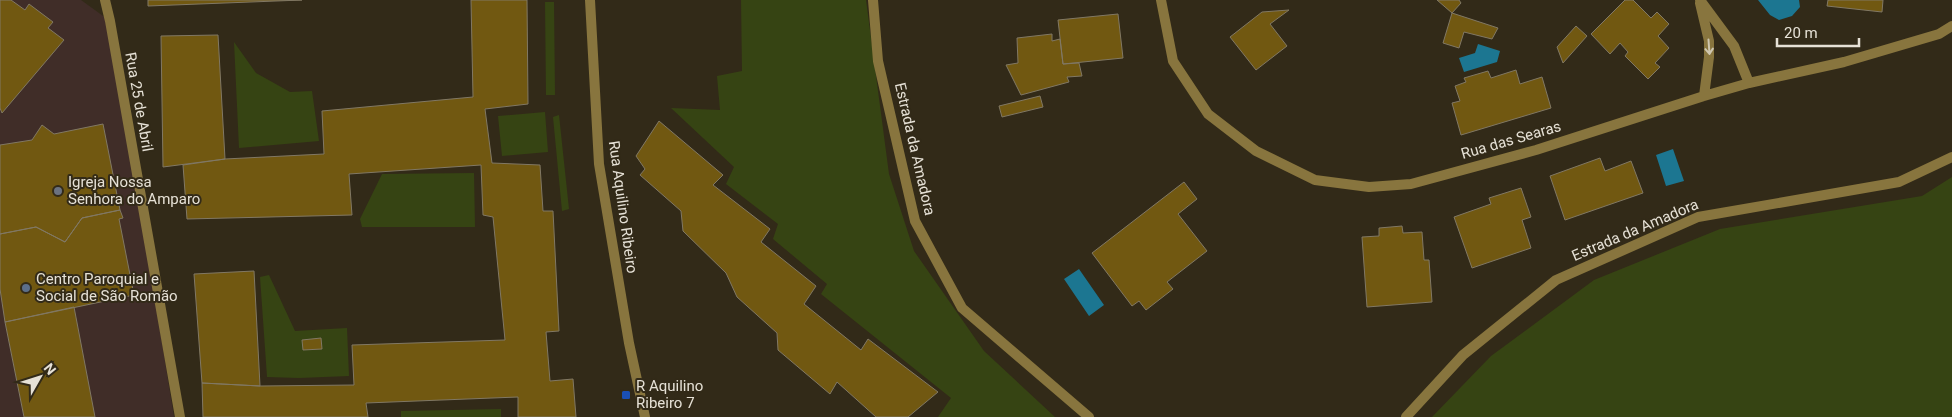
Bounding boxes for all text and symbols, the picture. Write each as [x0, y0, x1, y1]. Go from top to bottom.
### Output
scale bar [1777, 15, 1860, 47]
text: 20 m [1784, 24, 1818, 42]
one-way arrow [1704, 39, 1713, 55]
street label: Rua 25 de Abril [121, 51, 157, 153]
street label: Estrada da Amadora [891, 81, 939, 217]
street label: Rua das Searas [1459, 117, 1563, 163]
street label: Rua Aquilino Ribeiro [605, 139, 641, 275]
place label: Igreja Nossa Senhora do Amparo [68, 173, 200, 208]
marker: Igreja Nossa Senhora do Amparo [52, 185, 64, 197]
street label: Estrada da Amadora [1569, 195, 1701, 265]
place label: Centro Paroquial e Social de São Romão [36, 270, 178, 305]
marker: Centro Paroquial e Social de São Romão [20, 282, 32, 294]
north arrow [15, 352, 65, 402]
text: N [41, 360, 59, 378]
place label: R Aquilino Ribeiro 7 [636, 377, 703, 412]
marker: R Aquilino Ribeiro 7 [620, 389, 632, 401]

